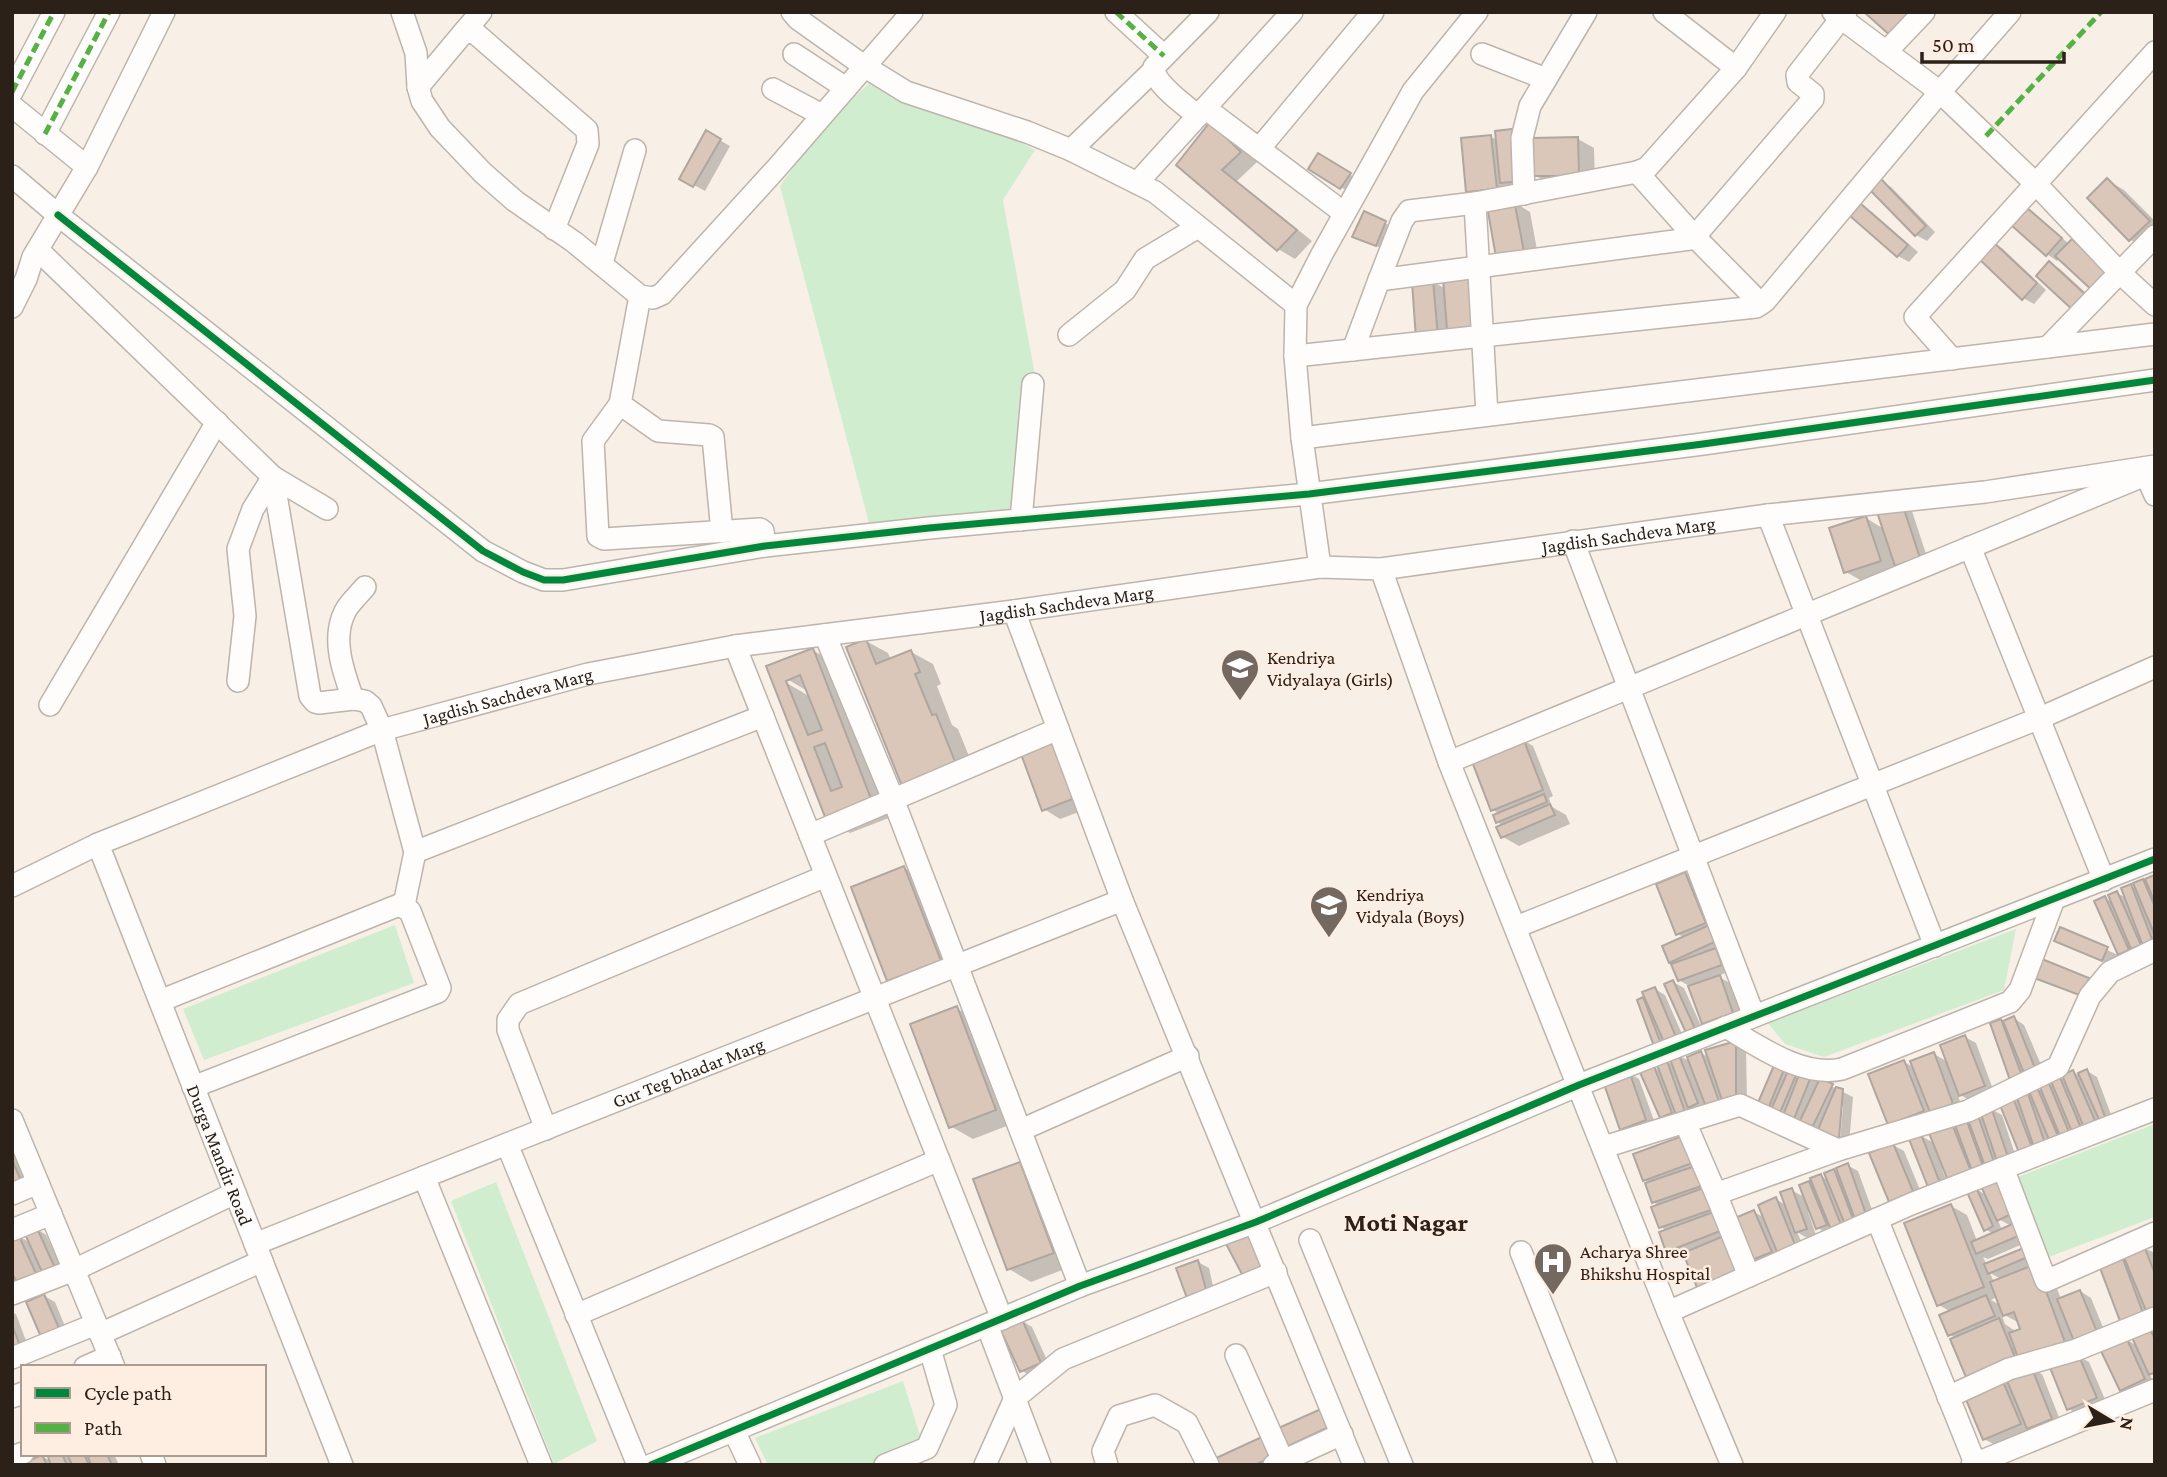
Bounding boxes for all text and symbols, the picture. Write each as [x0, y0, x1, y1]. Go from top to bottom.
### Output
scale bar [1922, 21, 2064, 65]
text: 50 m [1932, 33, 1975, 57]
street label: Jagdish Sachdeva Marg [1538, 512, 1716, 557]
street label: Jagdish Sachdeva Marg [976, 581, 1155, 626]
school or university icon: Kendriya Vidyalaya (Girls) [1219, 647, 1261, 702]
place label: Kendriya Vidyalaya (Girls) [1267, 647, 1394, 691]
street label: Jagdish Sachdeva Marg [419, 663, 595, 729]
school or university icon: Kendriya Vidyala (Boys) [1308, 884, 1350, 939]
place label: Kendriya Vidyala (Boys) [1356, 884, 1465, 928]
street label: Gur Teg bhadar Marg [609, 1033, 767, 1112]
street label: Durga Mandir Road [183, 1082, 257, 1228]
district label: Moti Nagar [1344, 1208, 1469, 1237]
hospital icon: Acharya Shree Bhikshu Hospital [1532, 1241, 1574, 1296]
place label: Acharya Shree Bhikshu Hospital [1580, 1241, 1710, 1284]
legend [21, 1365, 266, 1456]
text: Cycle path [84, 1381, 172, 1405]
north arrow [2076, 1386, 2146, 1456]
text: Path [84, 1416, 122, 1440]
text: N [2116, 1416, 2139, 1432]

